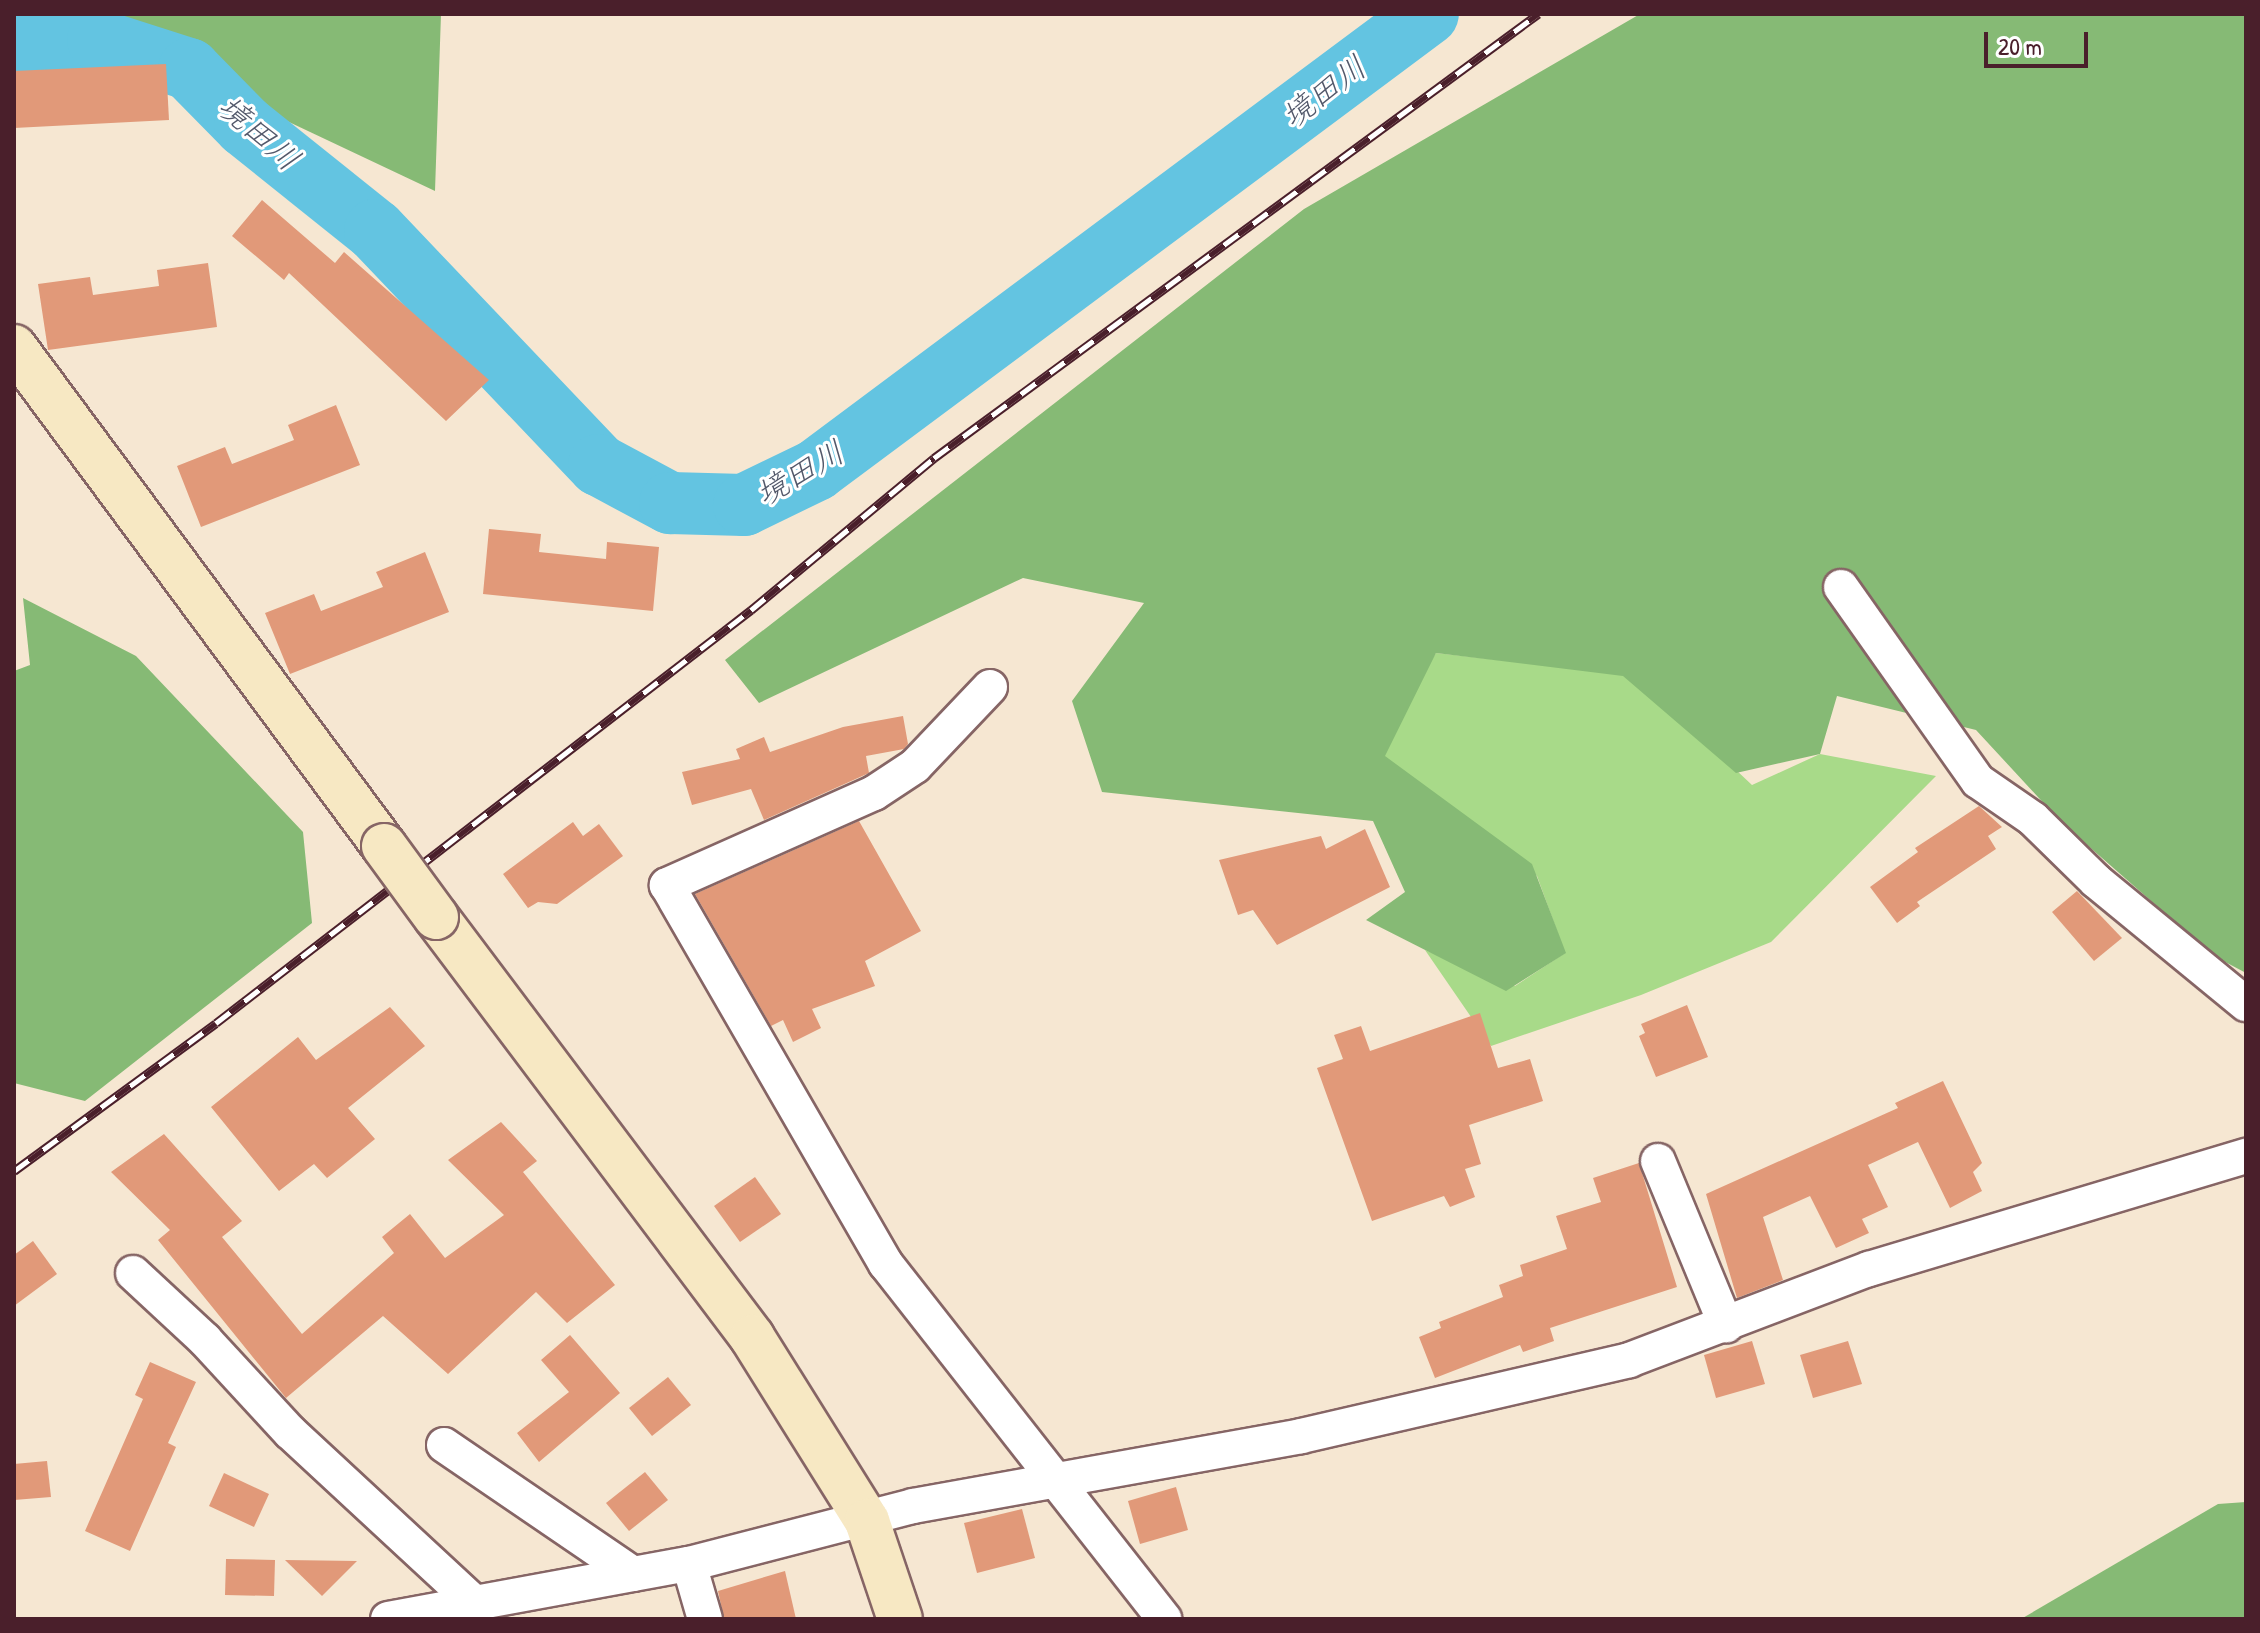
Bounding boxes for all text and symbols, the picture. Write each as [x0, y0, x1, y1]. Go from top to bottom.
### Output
scale bar [1988, 16, 2092, 66]
text: 20 m [1998, 30, 2042, 62]
water label: 境田川 [1274, 48, 1374, 136]
water label: 境田川 [210, 87, 308, 179]
water label: 境田川 [749, 432, 851, 514]

